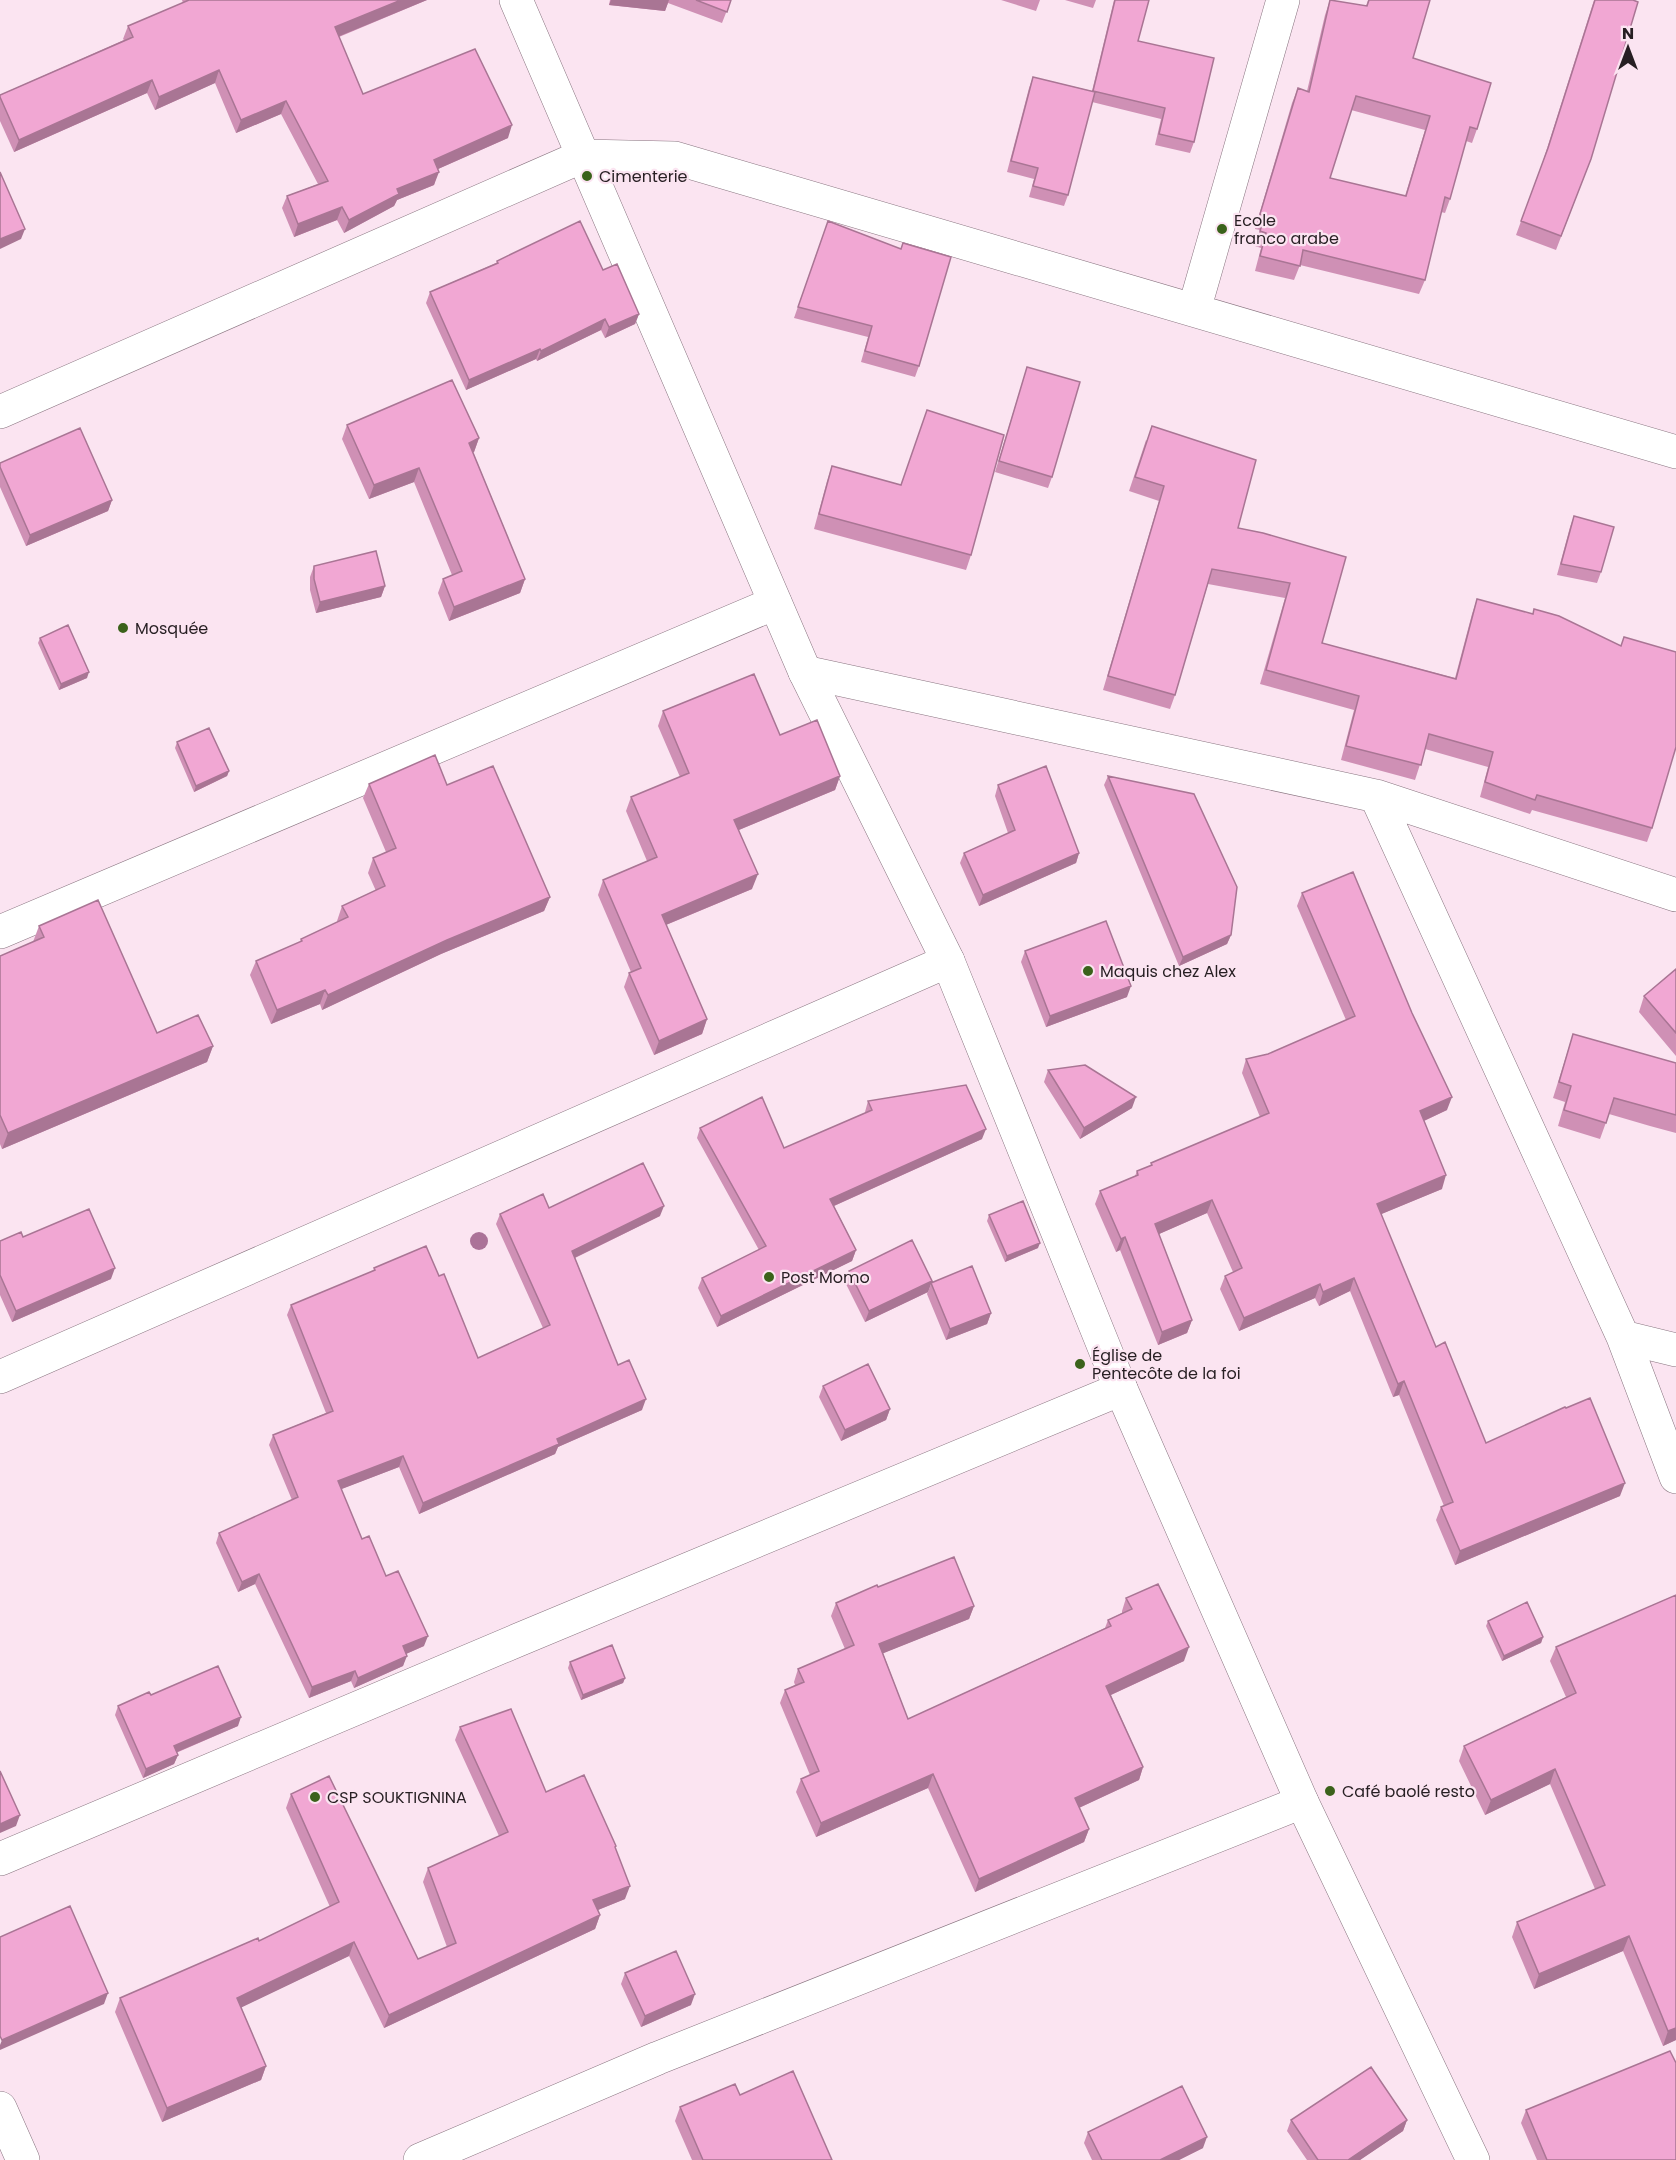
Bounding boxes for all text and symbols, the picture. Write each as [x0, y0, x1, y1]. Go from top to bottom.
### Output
north arrow [1598, 18, 1658, 78]
text: N [1622, 22, 1634, 45]
place label: Cimenterie [599, 165, 688, 188]
marker: Cimenterie [580, 169, 594, 183]
place label: Ecole franco arabe [1234, 209, 1339, 250]
marker: Ecole franco arabe [1215, 222, 1229, 236]
place label: Mosquée [135, 617, 208, 640]
marker: Mosquée [116, 621, 130, 635]
place label: Maquis chez Alex [1100, 960, 1236, 983]
marker: Maquis chez Alex [1081, 964, 1095, 978]
place label: Post Momo [781, 1266, 870, 1289]
marker: Post Momo [762, 1270, 776, 1284]
place label: Église de Pentecôte de la foi [1092, 1344, 1241, 1385]
marker: Église de Pentecôte de la foi [1073, 1357, 1087, 1371]
place label: Café baolé resto [1342, 1780, 1475, 1803]
marker: Café baolé resto [1323, 1784, 1337, 1798]
place label: CSP SOUKTIGNINA [327, 1786, 467, 1809]
marker: CSP SOUKTIGNINA [308, 1790, 322, 1804]

